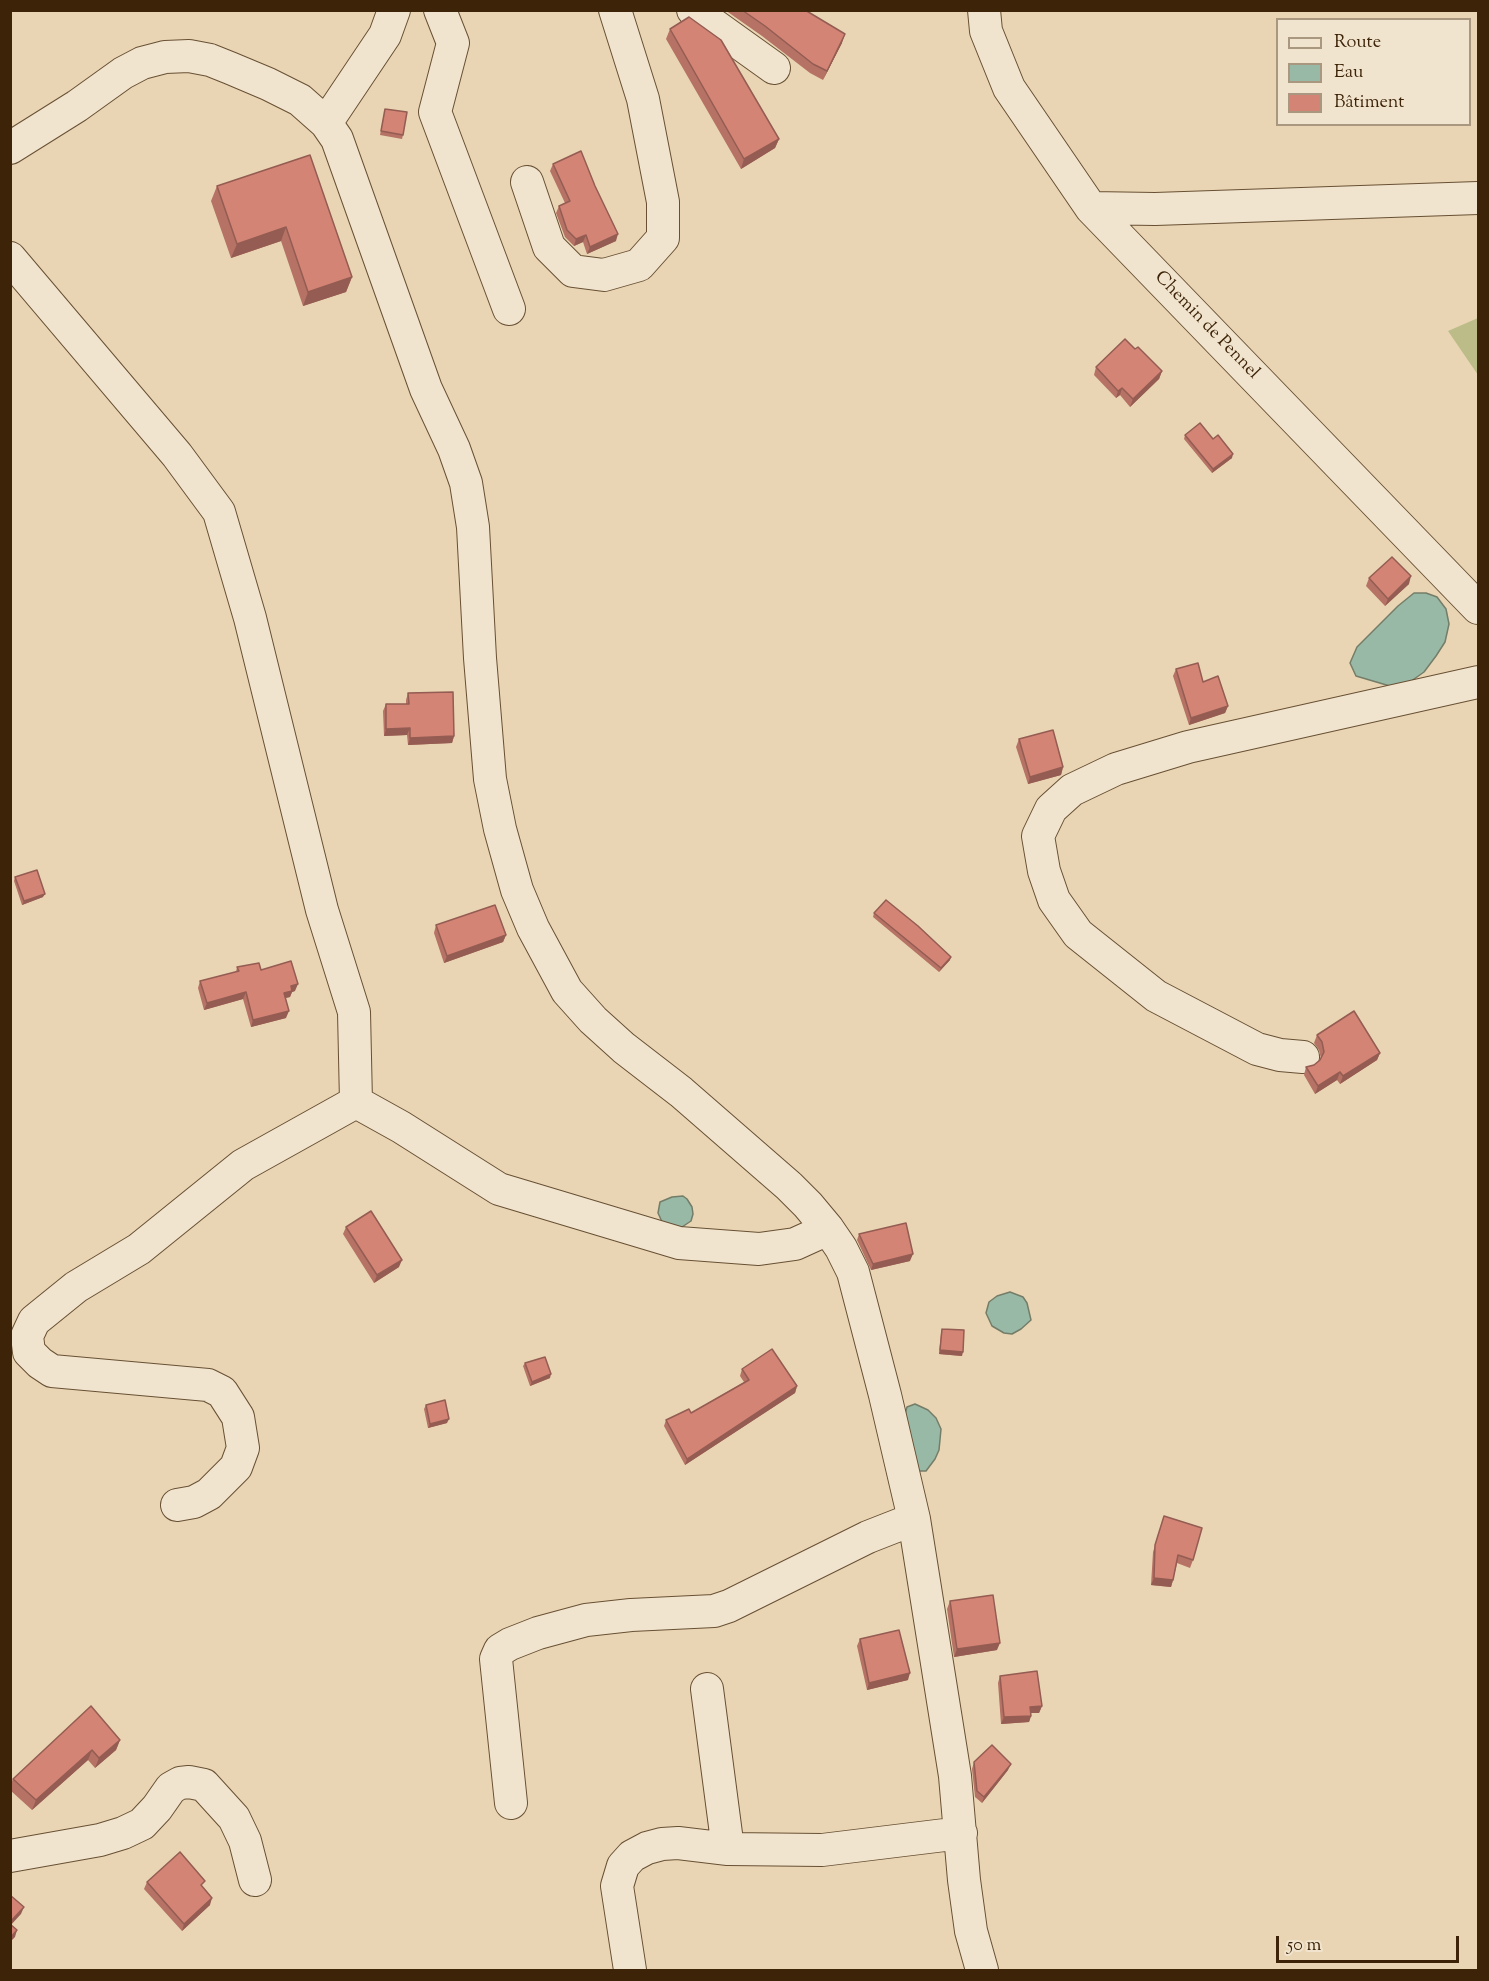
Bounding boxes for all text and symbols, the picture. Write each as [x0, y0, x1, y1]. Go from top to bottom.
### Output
legend [1276, 18, 1471, 126]
text: Route [1334, 30, 1381, 56]
text: Eau [1334, 60, 1363, 86]
text: Bâtiment [1334, 90, 1404, 116]
street label: Chemin de Pennel [1149, 267, 1263, 385]
scale bar [1279, 1924, 1462, 1962]
text: 50 m [1287, 1933, 1321, 1959]

